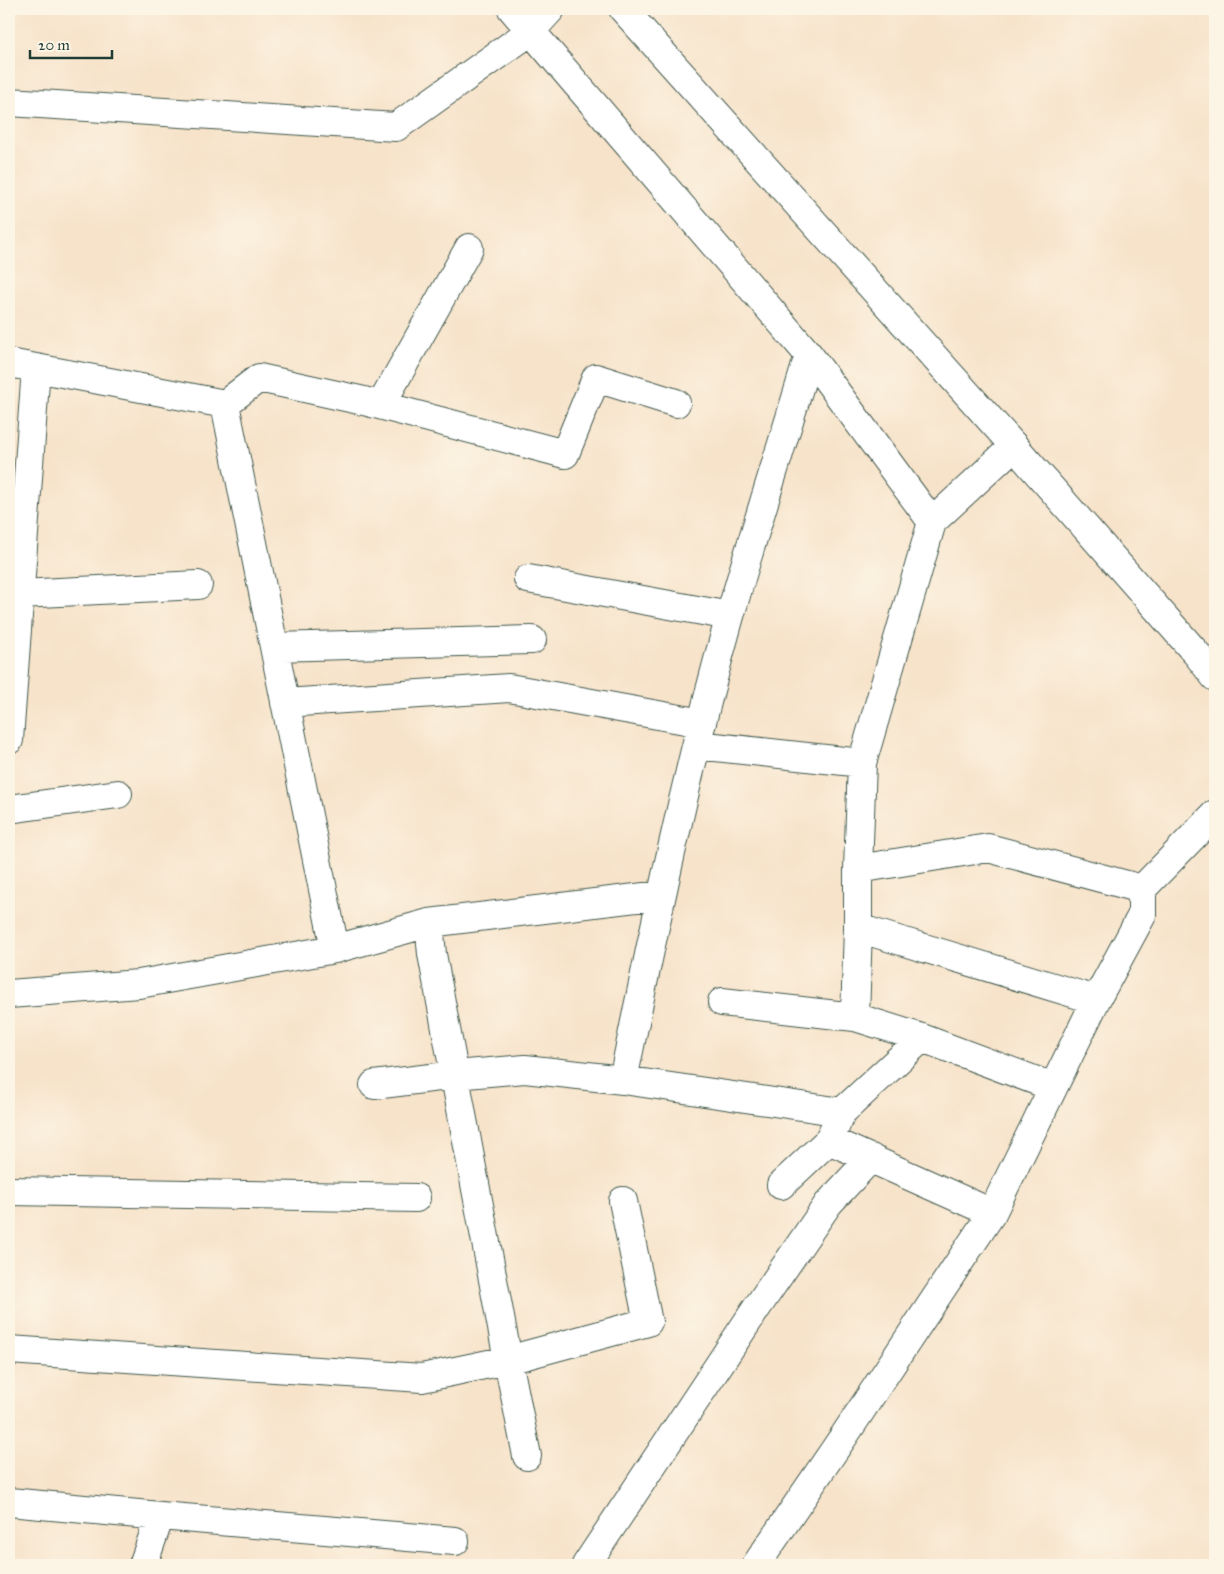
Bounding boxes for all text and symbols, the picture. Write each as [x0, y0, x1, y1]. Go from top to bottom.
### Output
scale bar [30, 28, 112, 60]
text: 20 m [38, 36, 70, 54]

